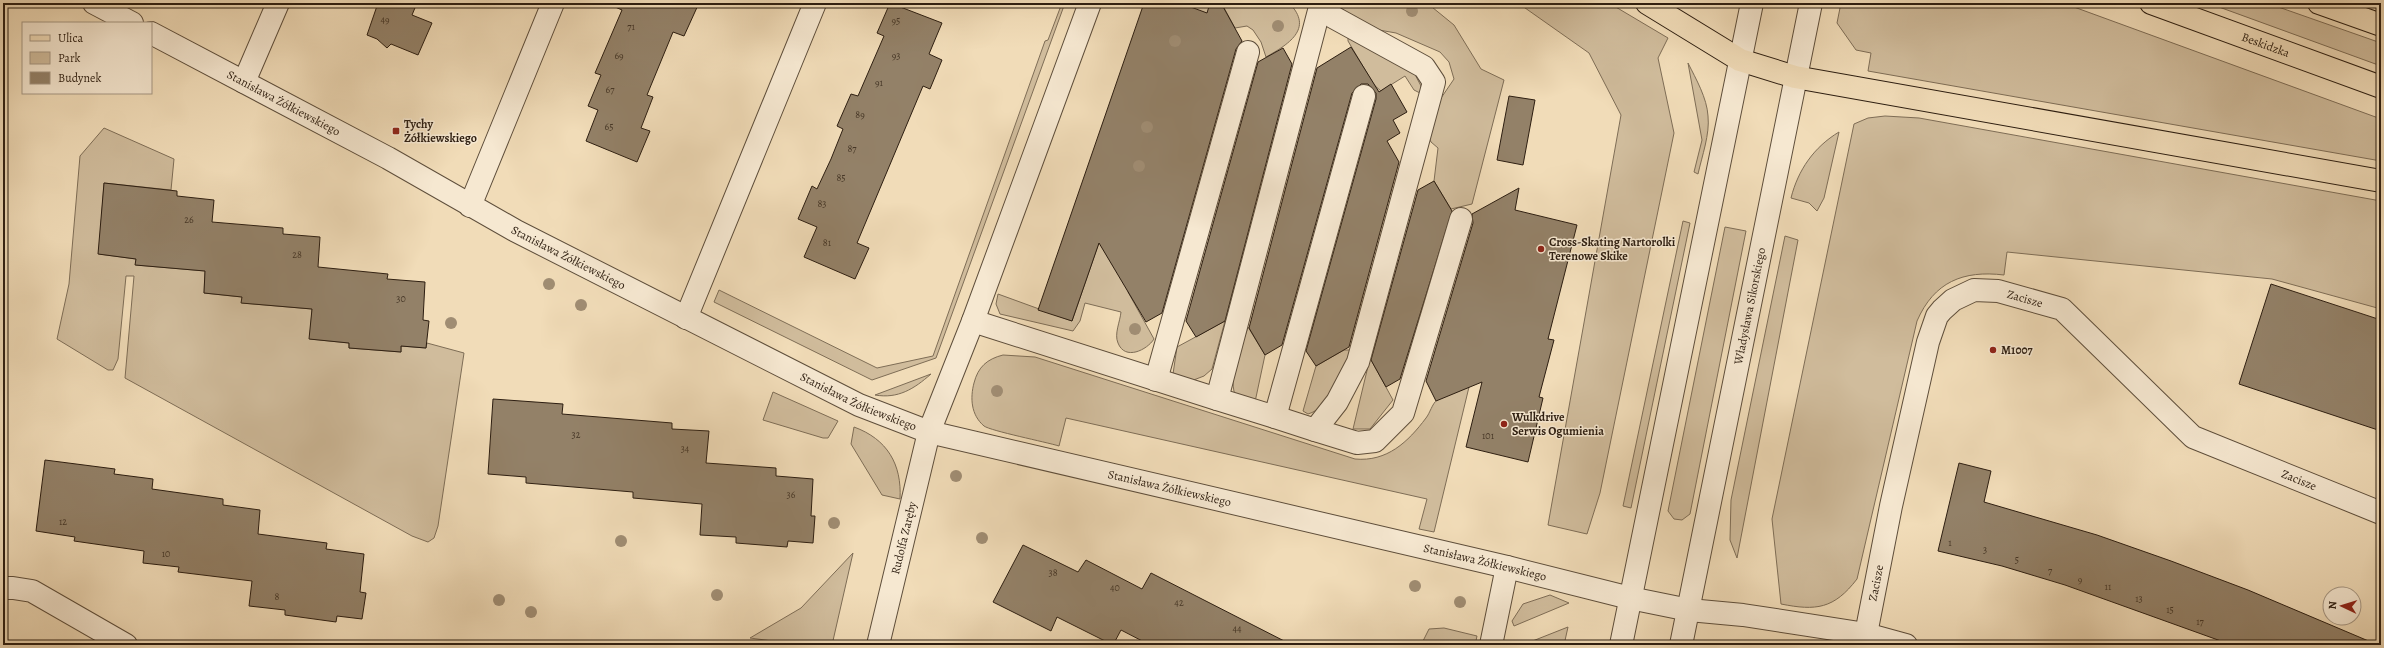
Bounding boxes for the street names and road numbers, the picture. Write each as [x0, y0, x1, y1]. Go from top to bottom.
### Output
street label: Beskidzka [2239, 29, 2292, 61]
street label: Stanisława Żółkiewskiego [224, 66, 343, 139]
street label: Stanisława Żółkiewskiego [508, 222, 628, 293]
street label: Władysława Sikorskiego [1730, 246, 1769, 367]
street label: Zacisze [2005, 286, 2045, 311]
street label: Stanisława Żółkiewskiego [797, 368, 919, 434]
street label: Stanisława Żółkiewskiego [1106, 466, 1233, 510]
street label: Zacisze [2279, 466, 2319, 494]
street label: Rudolfa Zaręby [887, 499, 920, 576]
street label: Stanisława Żółkiewskiego [1422, 540, 1548, 585]
street label: Zacisze [1865, 563, 1887, 602]

